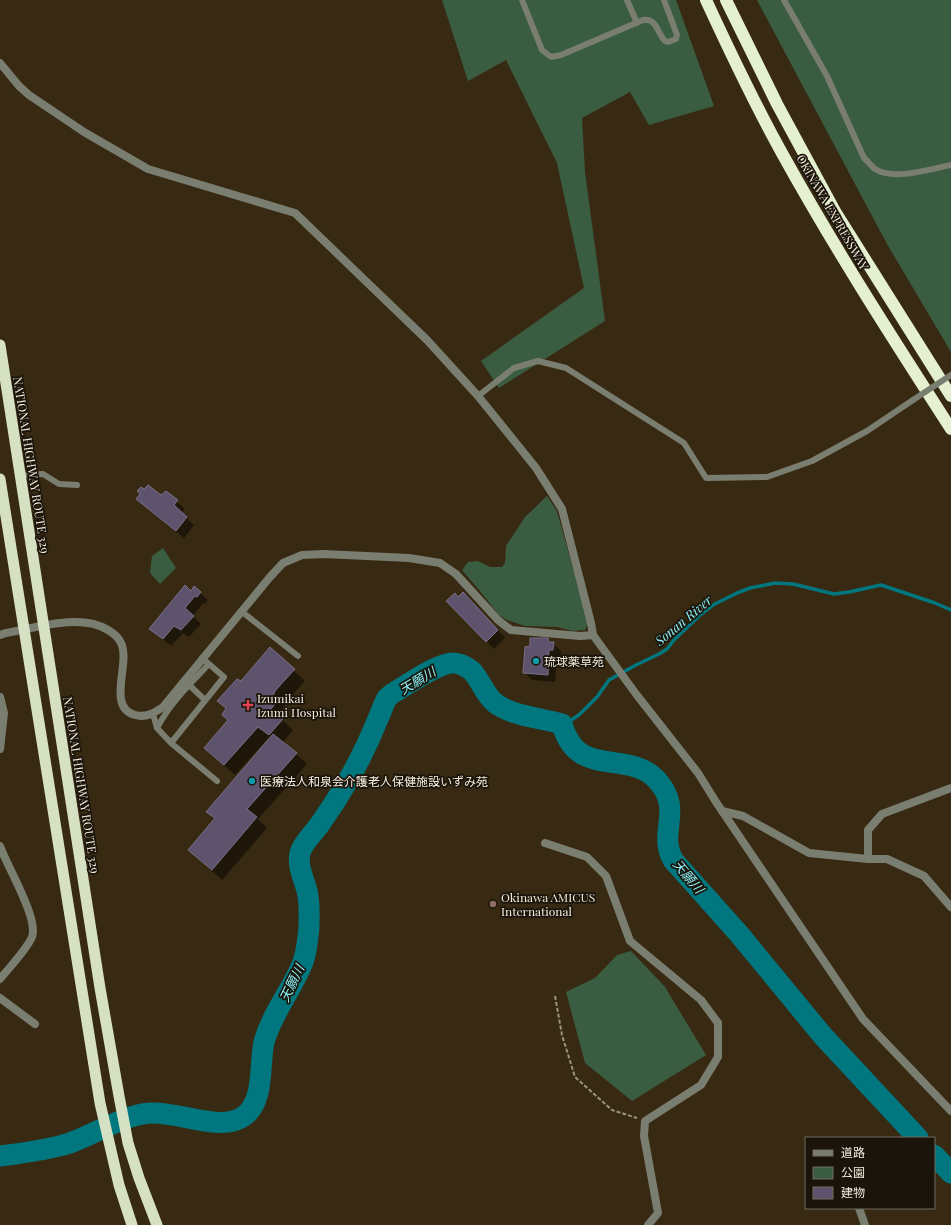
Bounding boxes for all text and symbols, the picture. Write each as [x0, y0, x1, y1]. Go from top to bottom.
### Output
street label: OKINAWA EXPRESSWAY [793, 151, 873, 274]
street label: NATIONAL HIGHWAY ROUTE 329 [10, 376, 54, 554]
water label: Sonan River [650, 591, 715, 649]
place label: 琉球薬草苑 [544, 653, 604, 669]
marker: 琉球薬草苑 [531, 656, 541, 666]
water label: 天願川 [396, 662, 440, 697]
place label: Izumikai Izumi Hospital [257, 690, 336, 720]
street label: NATIONAL HIGHWAY ROUTE 329 [60, 696, 104, 874]
marker: Izumikai Izumi Hospital [242, 699, 254, 711]
place label: 医療法人和泉会介護老人保健施設いずみ苑 [260, 773, 488, 789]
marker: 医療法人和泉会介護老人保健施設いずみ苑 [247, 776, 257, 786]
water label: 天願川 [670, 856, 709, 898]
place label: Okinawa AMICUS International [501, 889, 595, 919]
marker: Okinawa AMICUS International [488, 899, 498, 909]
water label: 天願川 [275, 960, 308, 1004]
legend [805, 1137, 935, 1209]
text: 道路 [841, 1144, 865, 1160]
text: 公園 [841, 1164, 865, 1180]
text: 建物 [841, 1184, 865, 1200]

